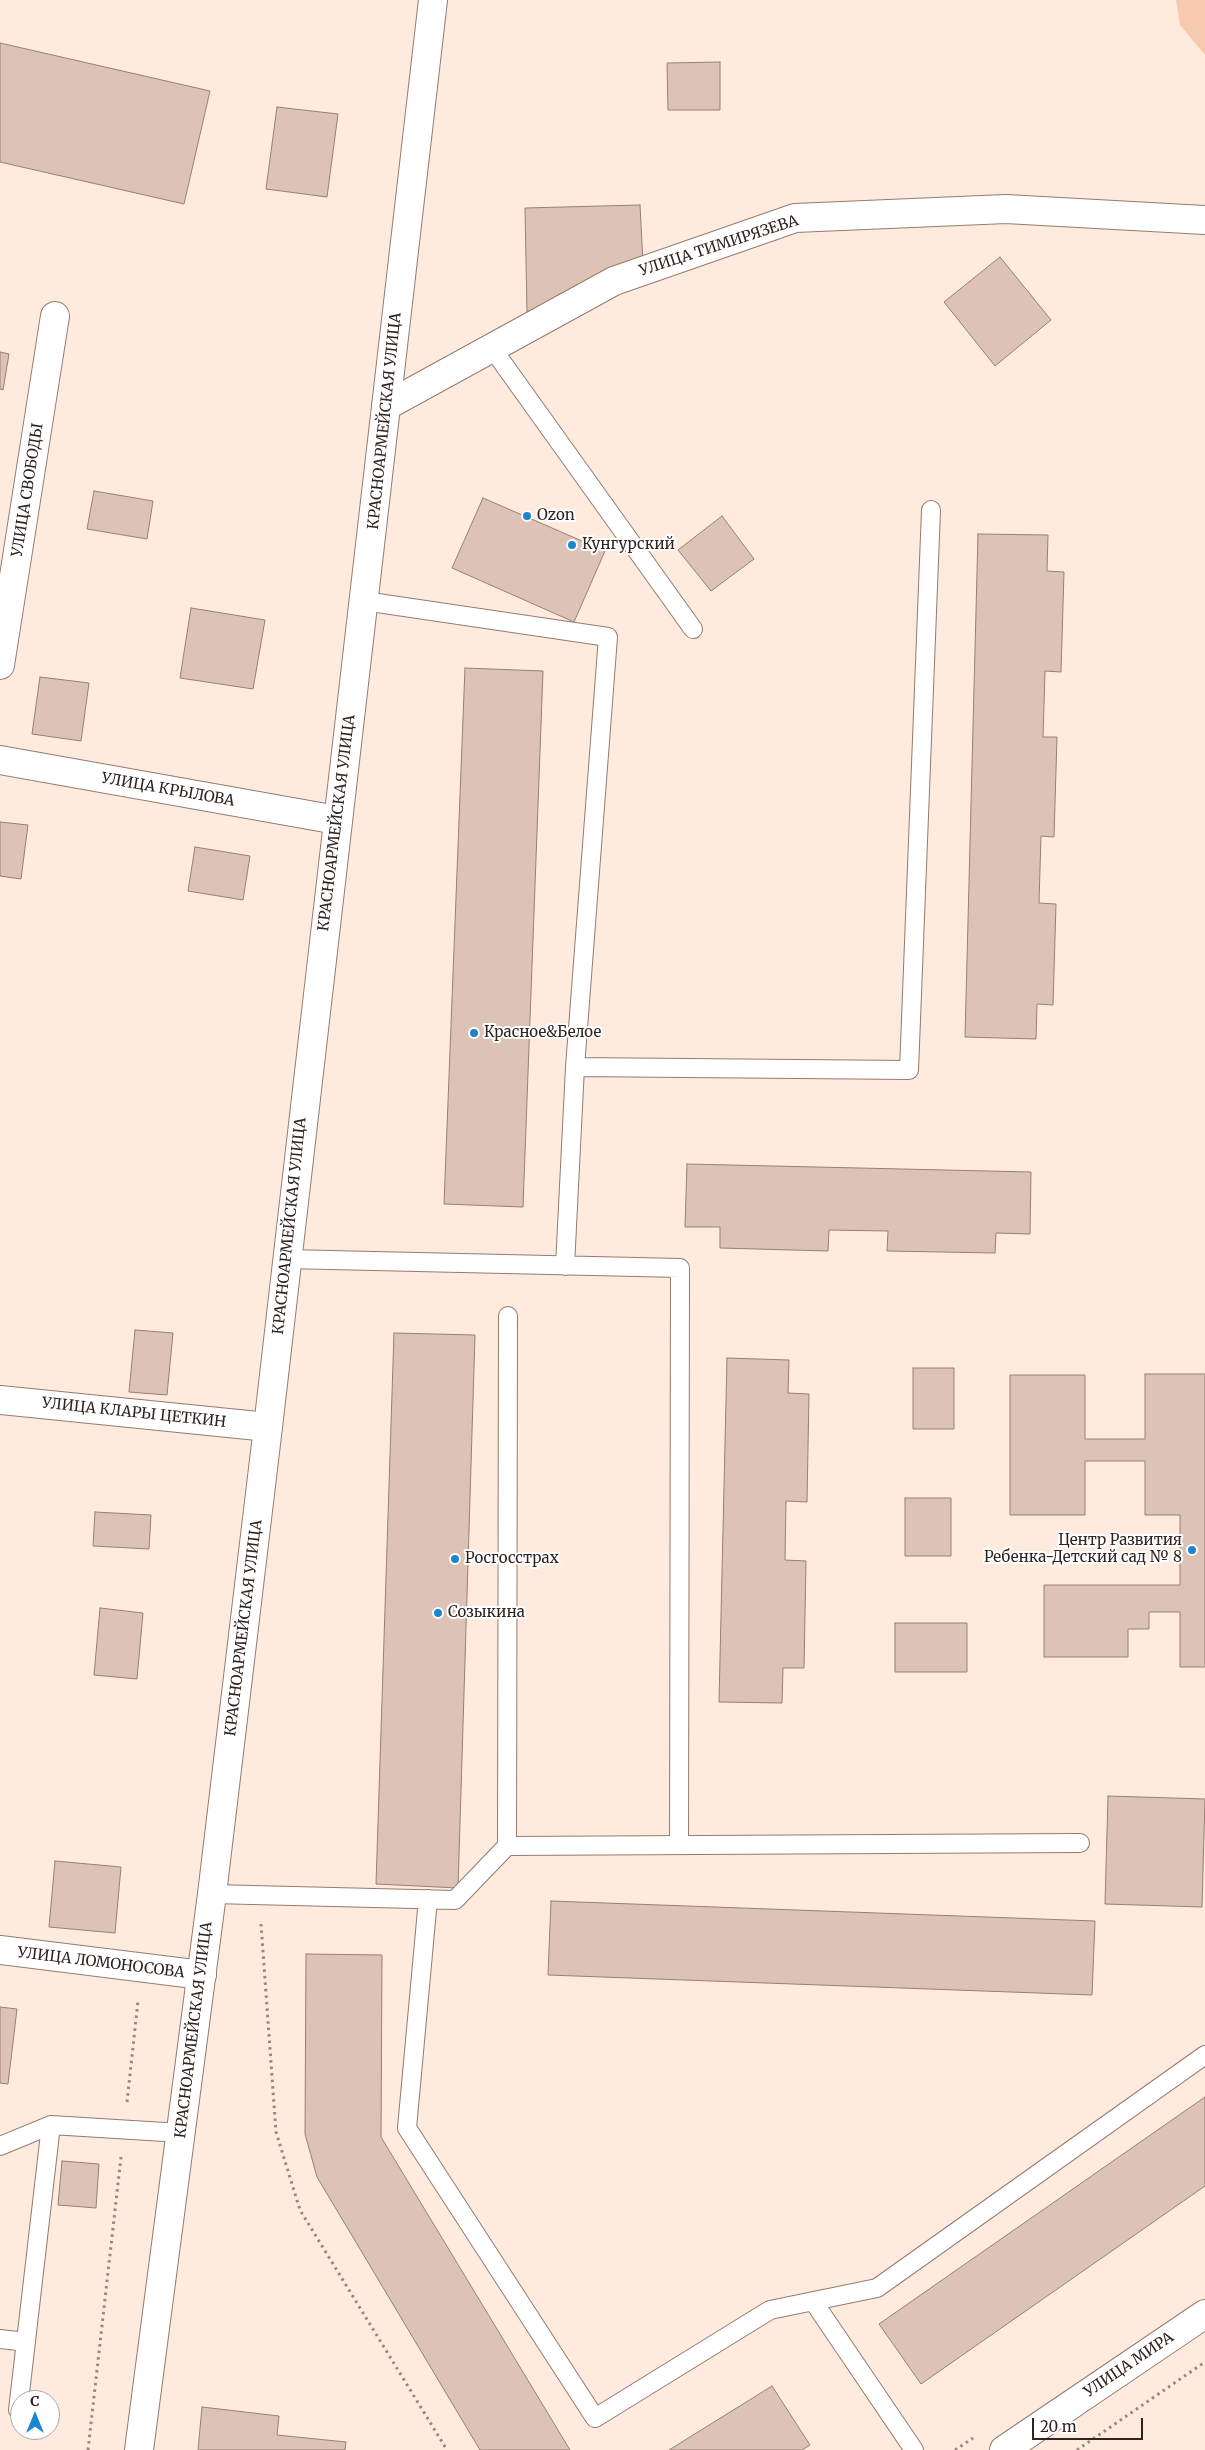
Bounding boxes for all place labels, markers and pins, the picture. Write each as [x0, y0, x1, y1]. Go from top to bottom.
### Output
place label: Ozon [537, 507, 575, 525]
marker: Ozon [521, 510, 533, 522]
place label: Кунгурский [582, 536, 675, 554]
marker: Кунгурский [566, 539, 578, 551]
place label: Красное&Белое [484, 1024, 601, 1042]
marker: Красное&Белое [468, 1027, 480, 1039]
place label: Центр Развития Ребенка-Детский сад № 8 [984, 1532, 1182, 1567]
marker: Центр Развития Ребенка-Детский сад № 8 [1186, 1544, 1198, 1556]
place label: Росгосстрах [465, 1550, 559, 1568]
marker: Росгосстрах [449, 1553, 461, 1565]
place label: Созыкина [448, 1604, 525, 1622]
marker: Созыкина [432, 1607, 444, 1619]

